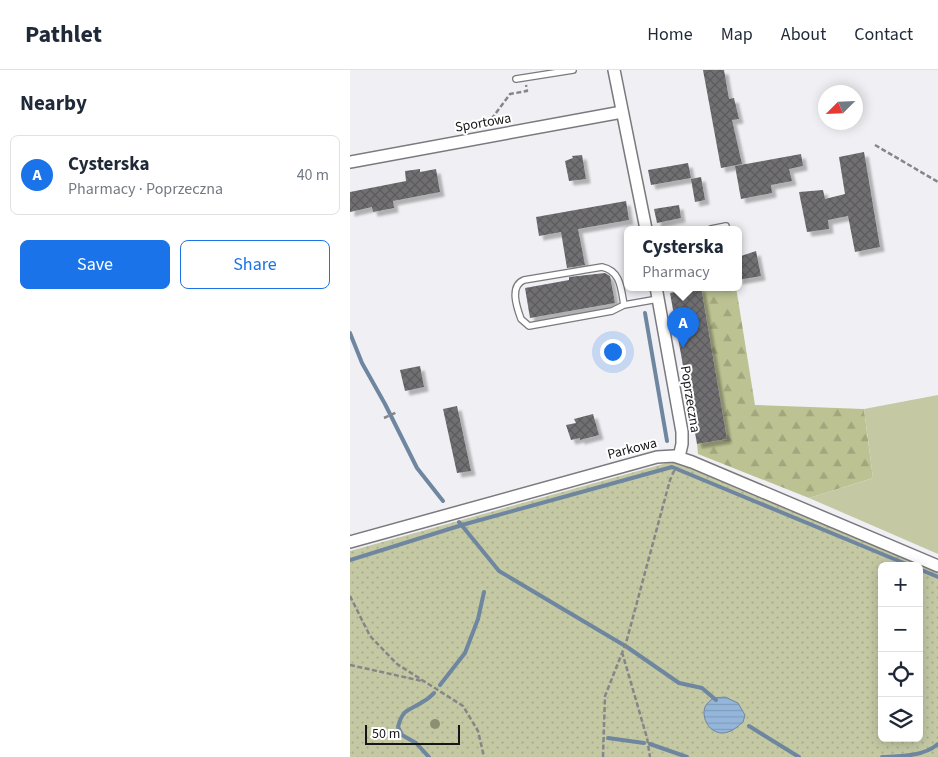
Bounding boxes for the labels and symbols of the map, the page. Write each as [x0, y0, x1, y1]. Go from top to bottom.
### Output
north arrow [818, 85, 863, 130]
street label: Sportowa [453, 108, 513, 138]
pin: A [667, 307, 699, 348]
your location [600, 339, 626, 365]
street label: Poprzeczna [675, 364, 705, 434]
street label: Parkowa [605, 433, 659, 465]
scale bar [365, 722, 460, 745]

